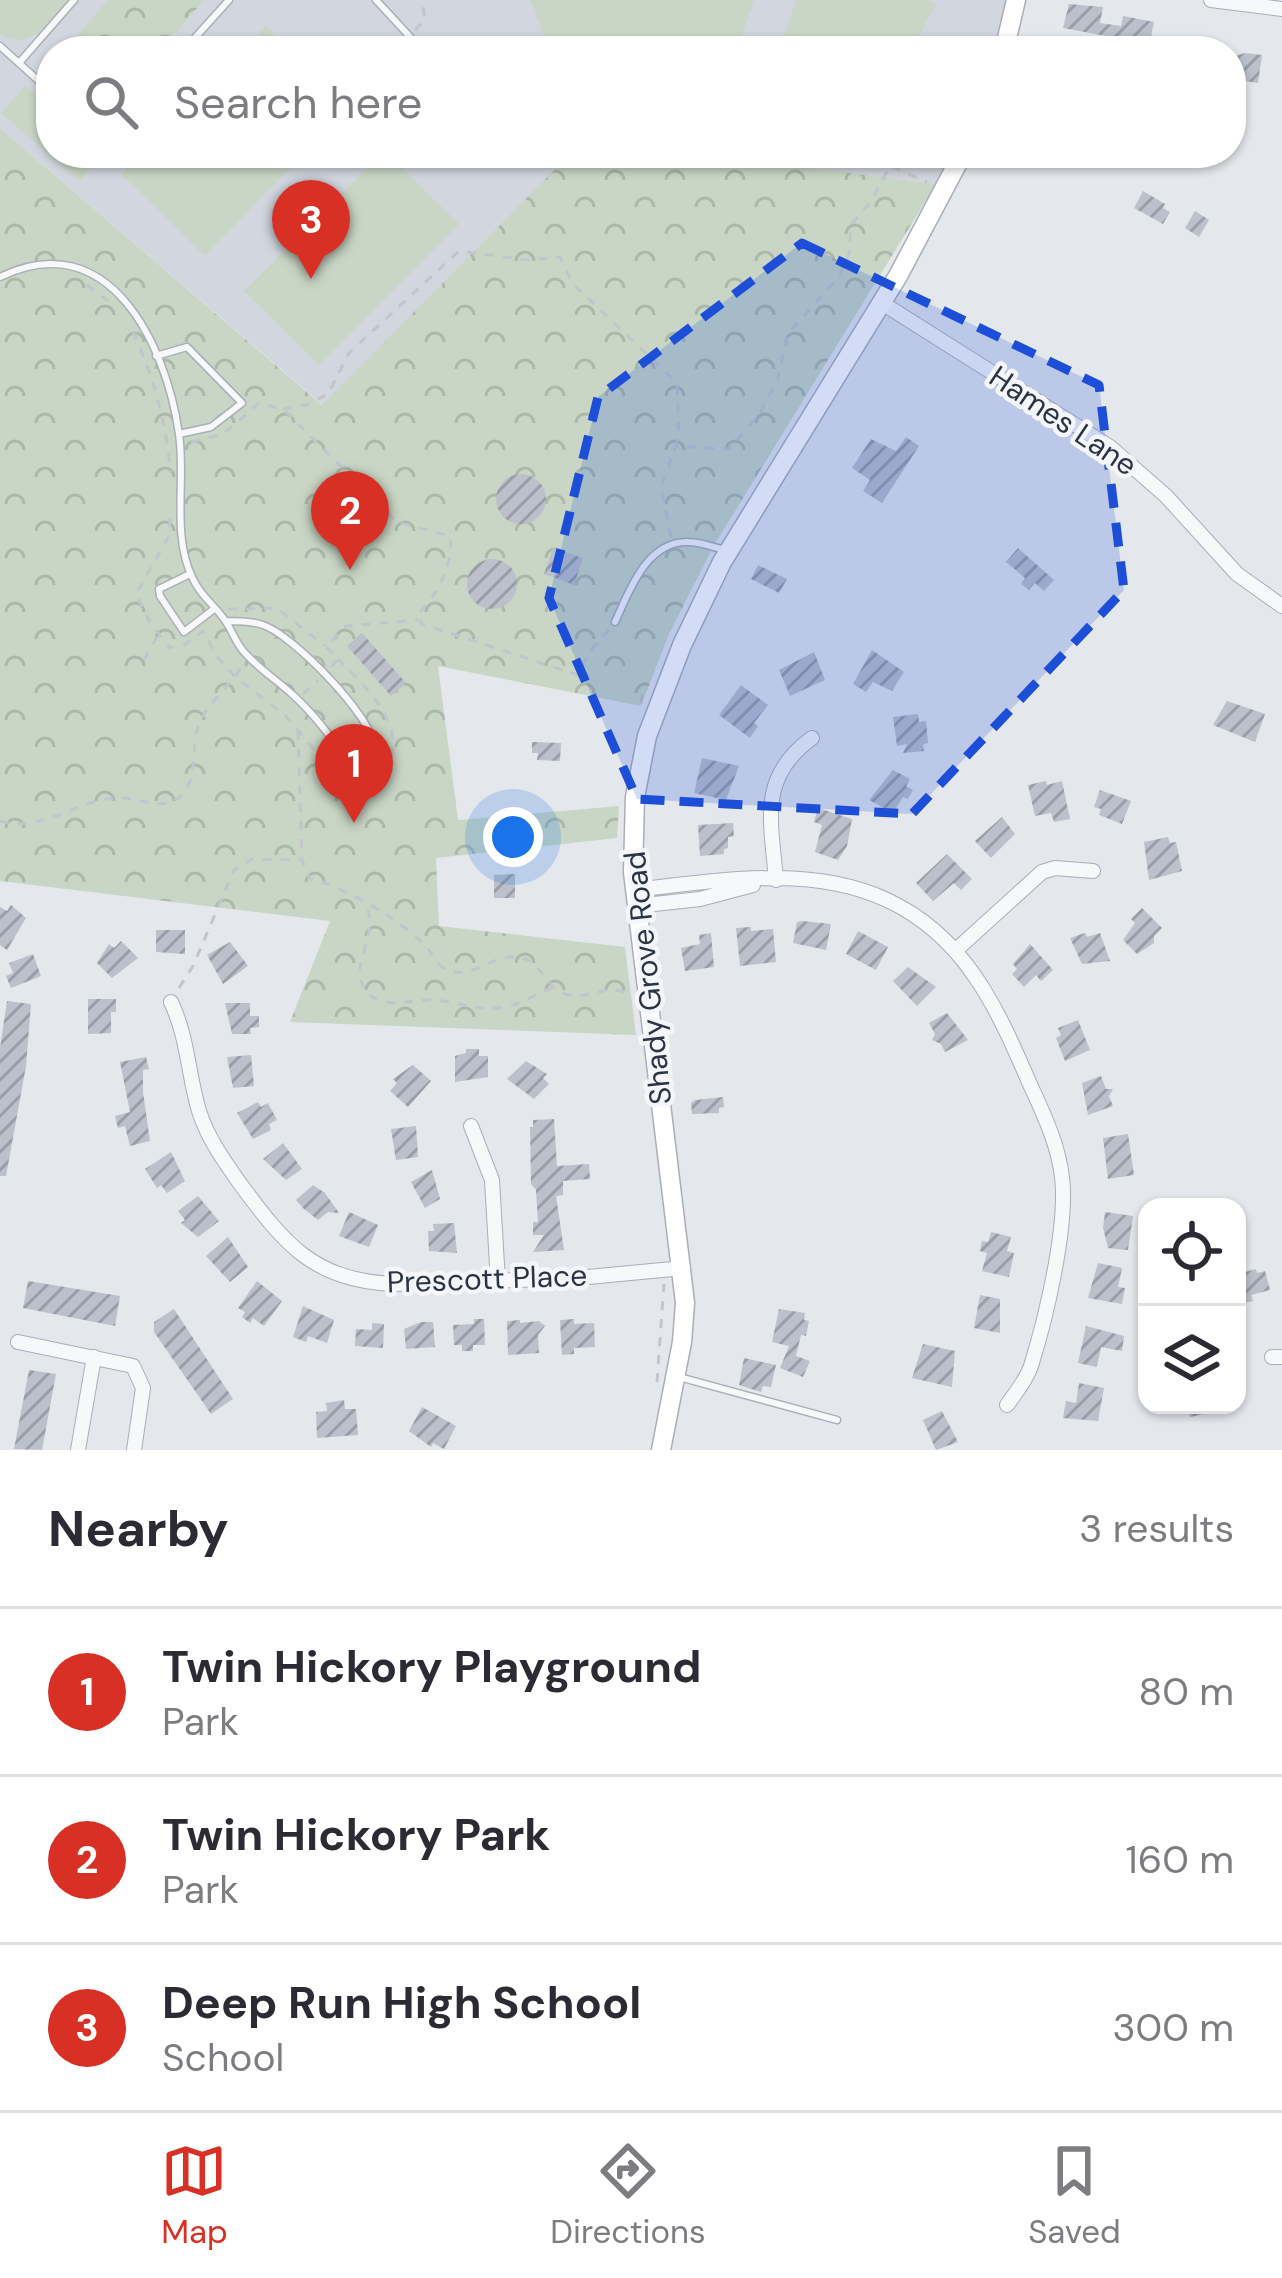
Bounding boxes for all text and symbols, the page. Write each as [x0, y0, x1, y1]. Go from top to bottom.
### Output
search box [36, 36, 1246, 168]
icon: search [78, 69, 144, 135]
text: Search here [174, 73, 422, 132]
pin: 3 [272, 180, 350, 279]
street label: Hames Lane [982, 357, 1145, 484]
pin: 2 [311, 471, 389, 570]
pin: 1 [315, 724, 393, 823]
your location [483, 807, 543, 867]
street label: Shady Grove Road [615, 849, 680, 1107]
map controls [1138, 1198, 1246, 1414]
button: locate [1138, 1198, 1246, 1306]
street label: Prescott Place [386, 1256, 588, 1301]
button: layers [1138, 1306, 1246, 1414]
text: Nearby [48, 1495, 229, 1562]
text: 3 results [1079, 1503, 1234, 1554]
text: Twin Hickory Playground [162, 1637, 701, 1696]
text: 1 [80, 1666, 94, 1717]
text: 80 m [1138, 1666, 1234, 1717]
text: Park [162, 1696, 239, 1747]
text: Twin Hickory Park [162, 1805, 550, 1864]
text: 2 [76, 1834, 98, 1885]
text: 160 m [1126, 1834, 1234, 1885]
text: Park [162, 1864, 239, 1915]
text: Deep Run High School [162, 1973, 641, 2032]
text: 3 [75, 2002, 99, 2053]
text: 300 m [1112, 2002, 1234, 2053]
text: School [162, 2032, 284, 2083]
tab: Map [161, 2138, 228, 2253]
tab: Directions [550, 2138, 706, 2253]
tab: Saved [1028, 2138, 1121, 2253]

